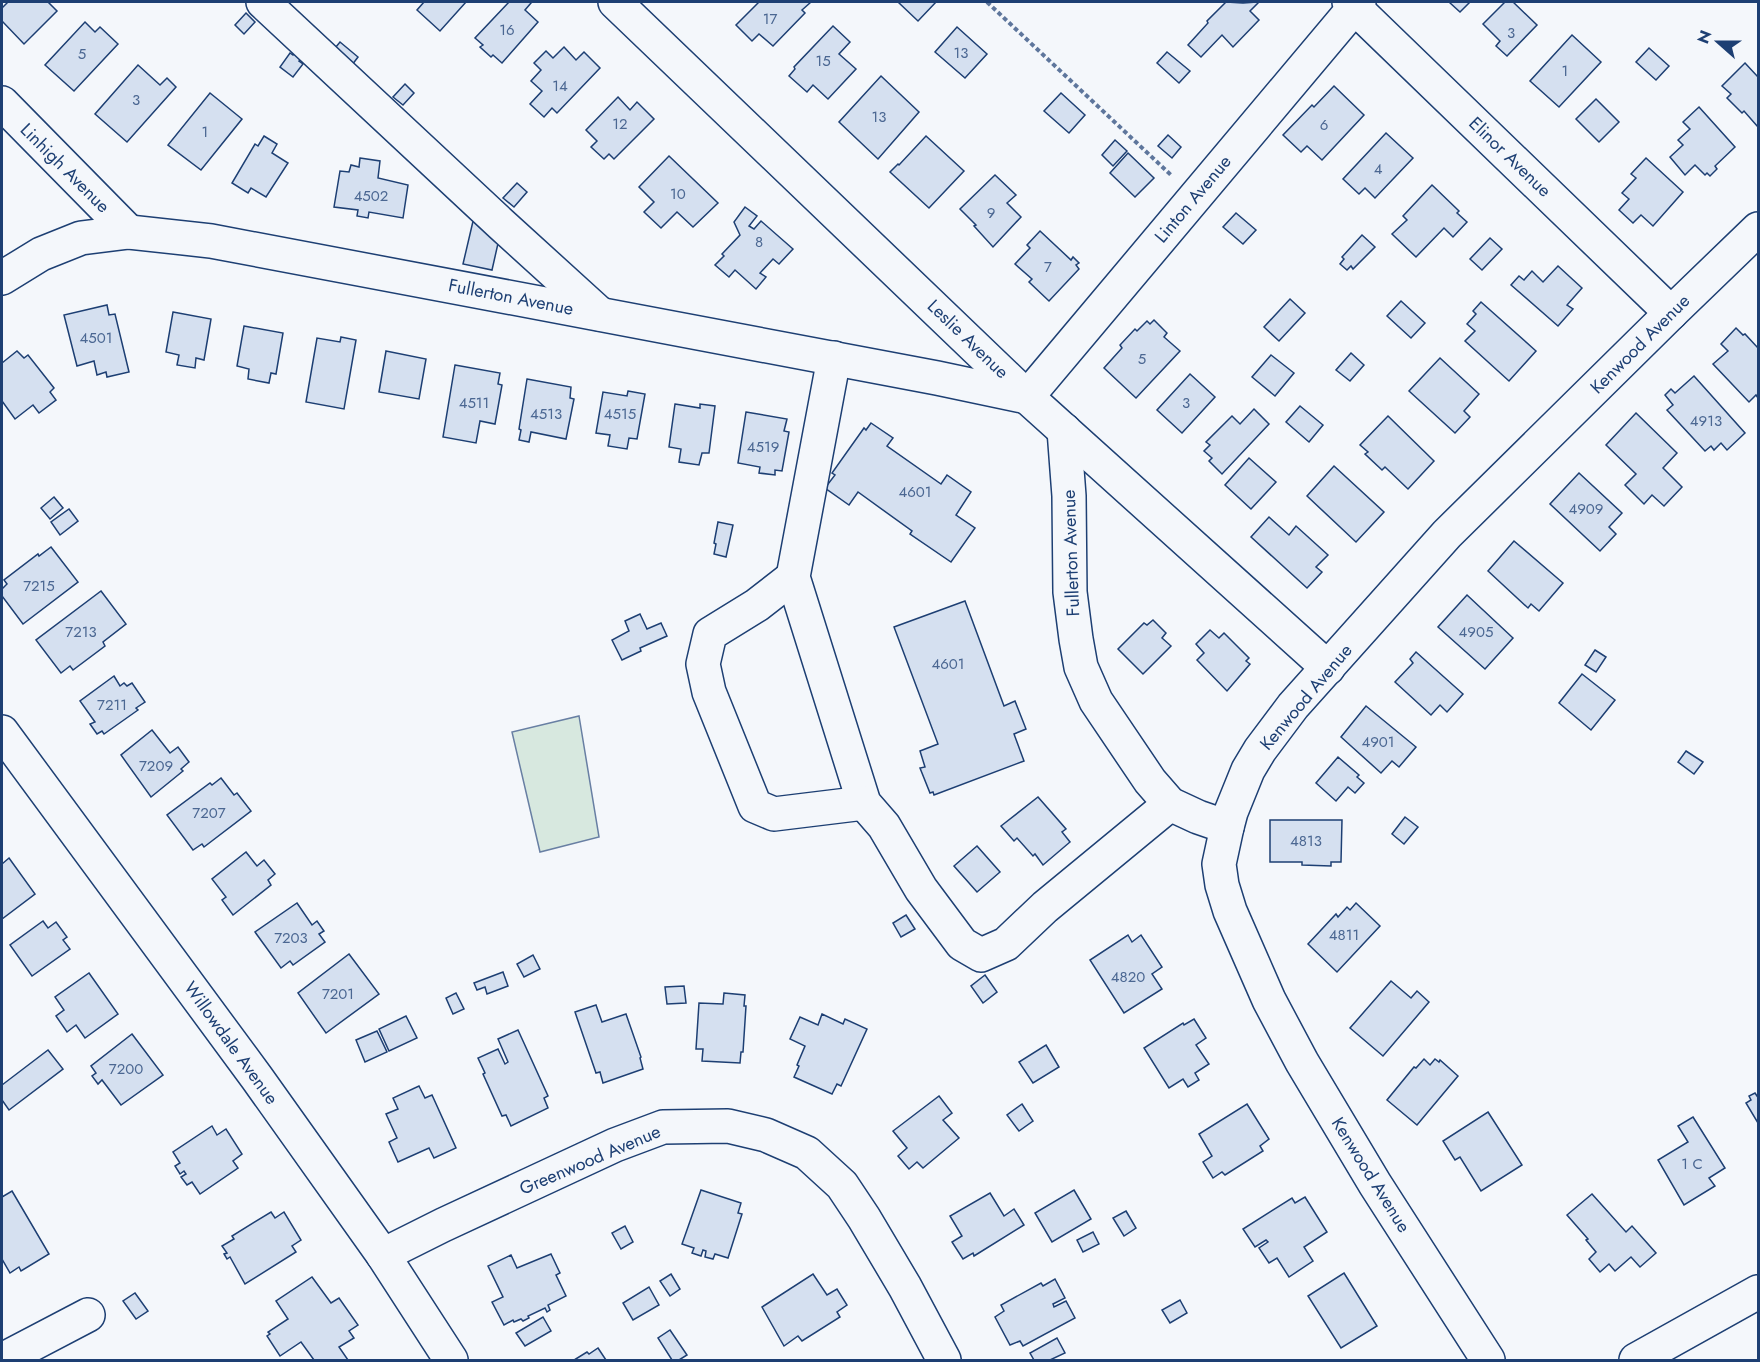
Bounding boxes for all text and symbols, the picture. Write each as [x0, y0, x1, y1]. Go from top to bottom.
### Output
house number: 17 [763, 8, 777, 30]
north arrow [1688, 12, 1748, 72]
house number: 16 [499, 19, 515, 41]
house number: 3 [1507, 22, 1515, 44]
text: N [1691, 27, 1717, 47]
house number: 13 [954, 42, 968, 64]
house number: 5 [78, 43, 86, 65]
house number: 15 [815, 50, 831, 72]
house number: 1 [1562, 60, 1568, 82]
house number: 14 [552, 75, 568, 97]
house number: 3 [132, 89, 140, 111]
house number: 13 [872, 106, 886, 128]
street label: Elinor Avenue [1463, 111, 1557, 203]
house number: 12 [612, 113, 628, 135]
house number: 6 [1320, 114, 1328, 136]
street label: Linhigh Avenue [14, 117, 116, 219]
house number: 1 [202, 121, 208, 143]
street label: Linton Avenue [1149, 150, 1237, 248]
house number: 4 [1374, 158, 1383, 180]
house number: 10 [670, 183, 686, 205]
house number: 4502 [354, 185, 388, 207]
house number: 9 [987, 202, 995, 224]
house number: 8 [755, 231, 763, 253]
house number: 7 [1044, 256, 1052, 278]
street label: Fullerton Avenue [446, 272, 576, 322]
street label: Kenwood Avenue [1584, 288, 1696, 400]
street label: Leslie Avenue [921, 293, 1015, 385]
house number: 4501 [80, 327, 112, 349]
house number: 5 [1138, 348, 1146, 370]
house number: 4511 [459, 392, 489, 414]
house number: 3 [1182, 392, 1190, 414]
house number: 4513 [530, 403, 562, 425]
house number: 4515 [604, 403, 636, 425]
house number: 4913 [1690, 410, 1722, 432]
house number: 4519 [747, 436, 779, 458]
house number: 4601 [898, 481, 932, 503]
street label: Fullerton Avenue [1056, 489, 1086, 617]
house number: 4909 [1568, 498, 1604, 520]
house number: 7215 [23, 575, 55, 597]
house number: 7213 [65, 621, 97, 643]
house number: 4905 [1459, 621, 1493, 643]
street label: Kenwood Avenue [1254, 638, 1358, 756]
house number: 4601 [931, 653, 965, 675]
house number: 7211 [97, 694, 127, 716]
house number: 4901 [1361, 731, 1395, 753]
house number: 7209 [139, 755, 173, 777]
house number: 7207 [192, 802, 226, 824]
house number: 4813 [1290, 830, 1322, 852]
house number: 4811 [1329, 924, 1359, 946]
house number: 7203 [274, 927, 308, 949]
house number: 4820 [1111, 966, 1145, 988]
street label: Willowdale Avenue [177, 976, 285, 1110]
house number: 7201 [322, 983, 354, 1005]
house number: 7200 [109, 1058, 143, 1080]
street label: Kenwood Avenue [1325, 1112, 1417, 1238]
street label: Greenwood Avenue [515, 1119, 665, 1201]
house number: 1 C [1681, 1153, 1703, 1175]

